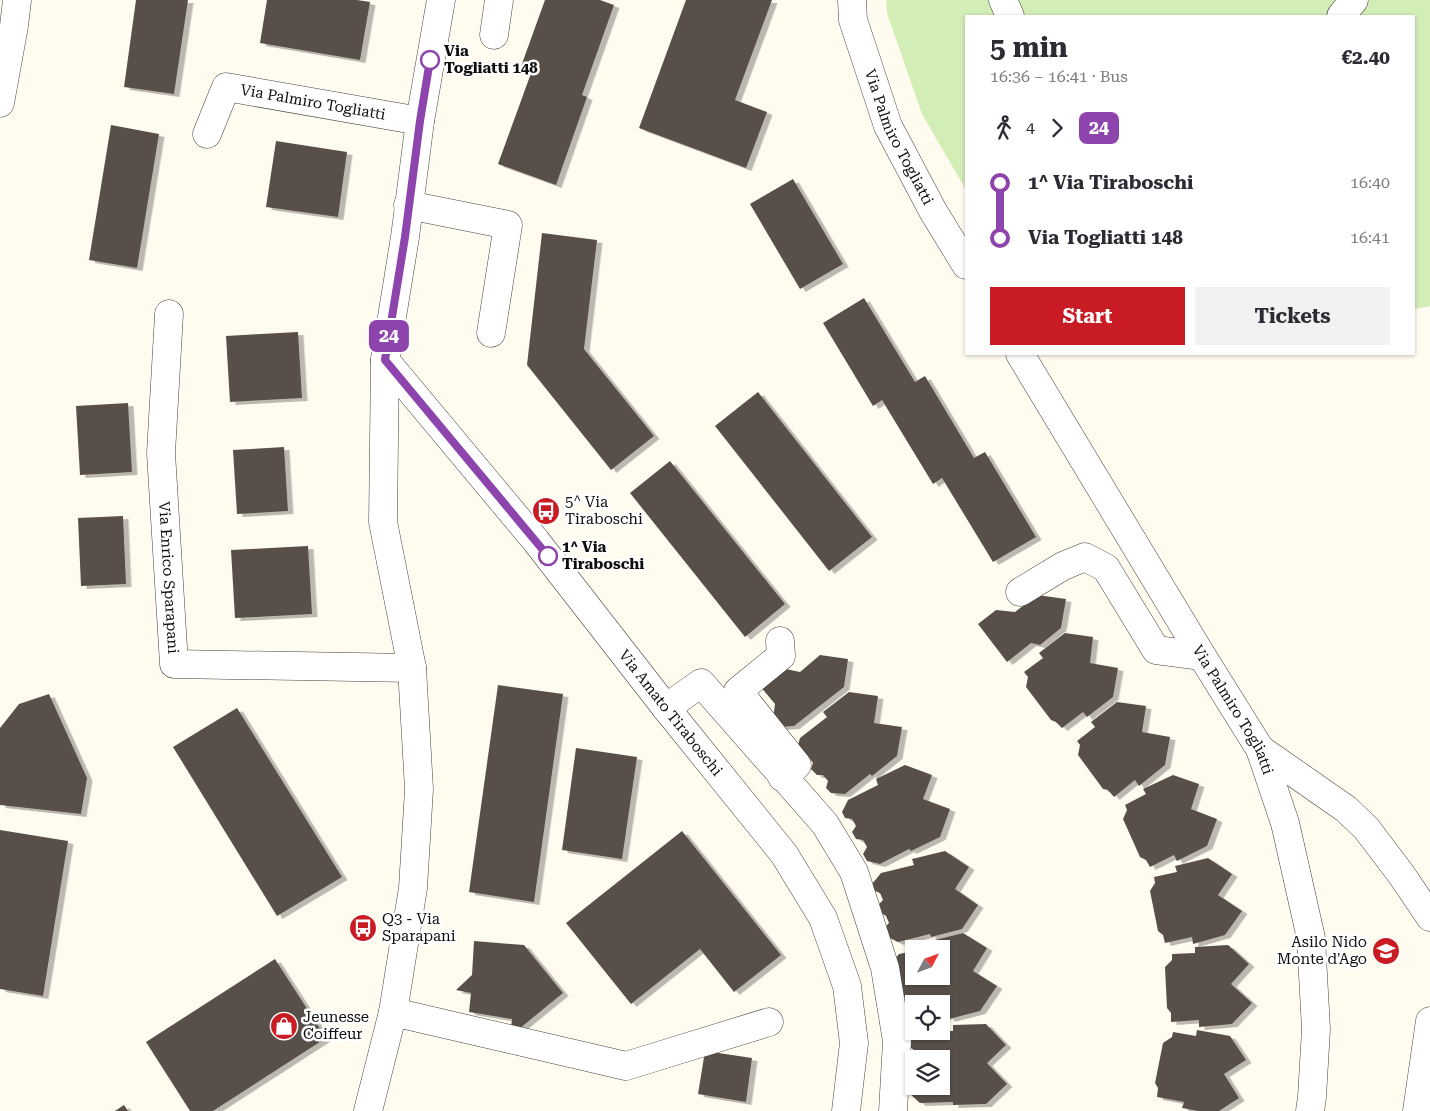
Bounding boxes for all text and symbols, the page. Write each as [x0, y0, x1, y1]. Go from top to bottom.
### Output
text: 5 min [990, 31, 1068, 64]
place label: Via Togliatti 148 [444, 42, 538, 77]
text: €2.40 [1341, 46, 1390, 69]
marker: Via Togliatti 148 [420, 50, 440, 70]
street label: Via Palmiro Togliatti [861, 67, 937, 208]
text: 16:36 – 16:41 · Bus [990, 67, 1128, 86]
street label: Via Palmiro Togliatti [239, 81, 387, 124]
icon: walk [990, 114, 1018, 142]
icon: forward [1043, 114, 1071, 142]
text: 24 [1089, 117, 1109, 138]
text: 4 [1026, 118, 1035, 137]
text: 1^ Via Tiraboschi [1028, 171, 1193, 194]
text: 16:40 [1350, 173, 1390, 192]
text: Via Togliatti 148 [1028, 226, 1183, 249]
text: 16:41 [1350, 228, 1390, 247]
button: Start [990, 287, 1185, 345]
button: Tickets [1195, 287, 1390, 345]
line badge: 24 [366, 320, 412, 352]
text: 24 [379, 325, 399, 346]
place label: 5^ Via Tiraboschi [565, 493, 643, 528]
bus stop icon: 5^ Via Tiraboschi [531, 496, 561, 526]
street label: Via Enrico Sparapani [155, 501, 182, 654]
place label: 1^ Via Tiraboschi [562, 538, 644, 573]
marker: 1^ Via Tiraboschi [538, 546, 558, 566]
street label: Via Palmiro Togliatti [1189, 642, 1277, 777]
street label: Via Amato Tiraboschi [615, 646, 726, 780]
place label: Q3 - Via Sparapani [382, 910, 456, 945]
bus stop icon: Q3 - Via Sparapani [348, 913, 378, 943]
place label: Asilo Nido Monte d'Ago [1277, 933, 1367, 968]
school or university icon: Asilo Nido Monte d'Ago [1371, 936, 1401, 966]
north arrow [905, 940, 950, 985]
map controls [905, 940, 950, 1095]
button: locate [905, 995, 950, 1040]
place label: Jeunesse Coiffeur [303, 1008, 369, 1043]
shop icon: Jeunesse Coiffeur [269, 1011, 299, 1041]
button: layers [905, 1050, 950, 1095]

